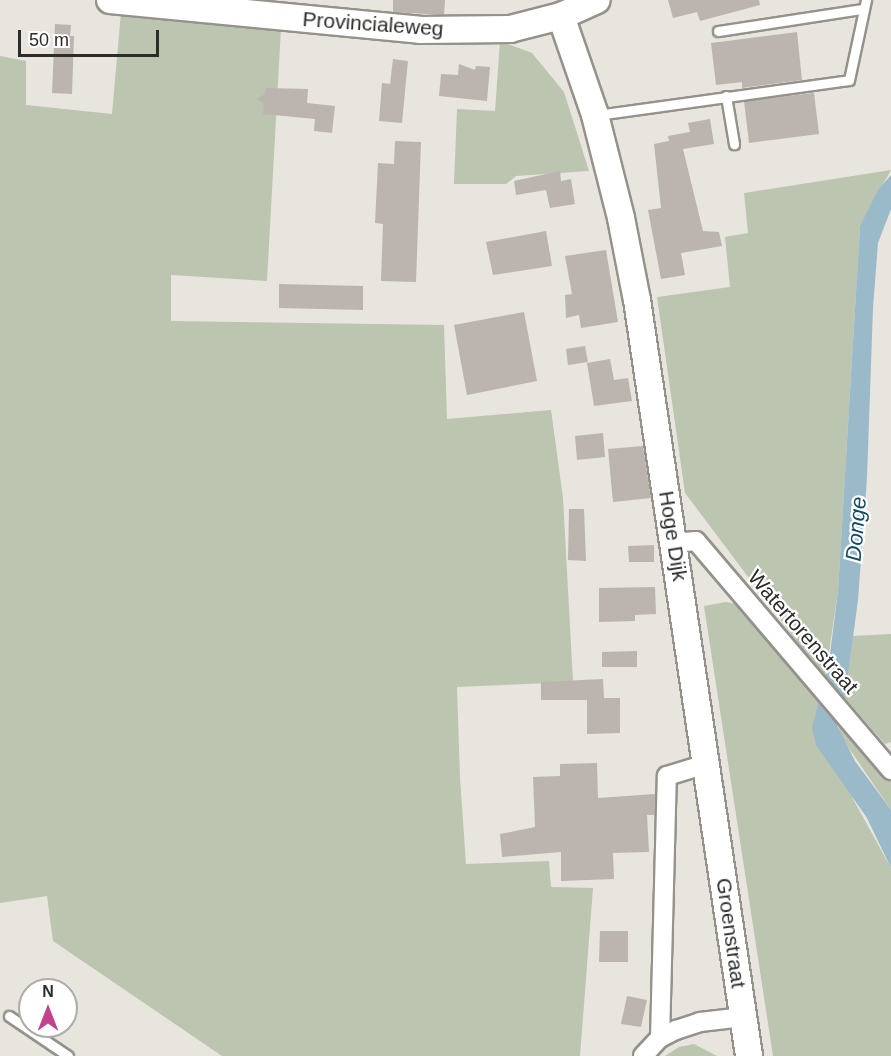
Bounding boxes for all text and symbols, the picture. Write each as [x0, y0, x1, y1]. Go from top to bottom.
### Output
street label: Provincialeweg [302, 7, 444, 41]
scale bar [21, 18, 162, 56]
text: 50 m [29, 30, 69, 50]
street label: Hoge Dijk [653, 489, 693, 583]
water label: Donge [840, 496, 872, 562]
street label: Watertorenstraat [742, 565, 864, 699]
street label: Groenstraat [711, 876, 751, 990]
north arrow [18, 978, 78, 1038]
text: N [42, 983, 54, 1000]

